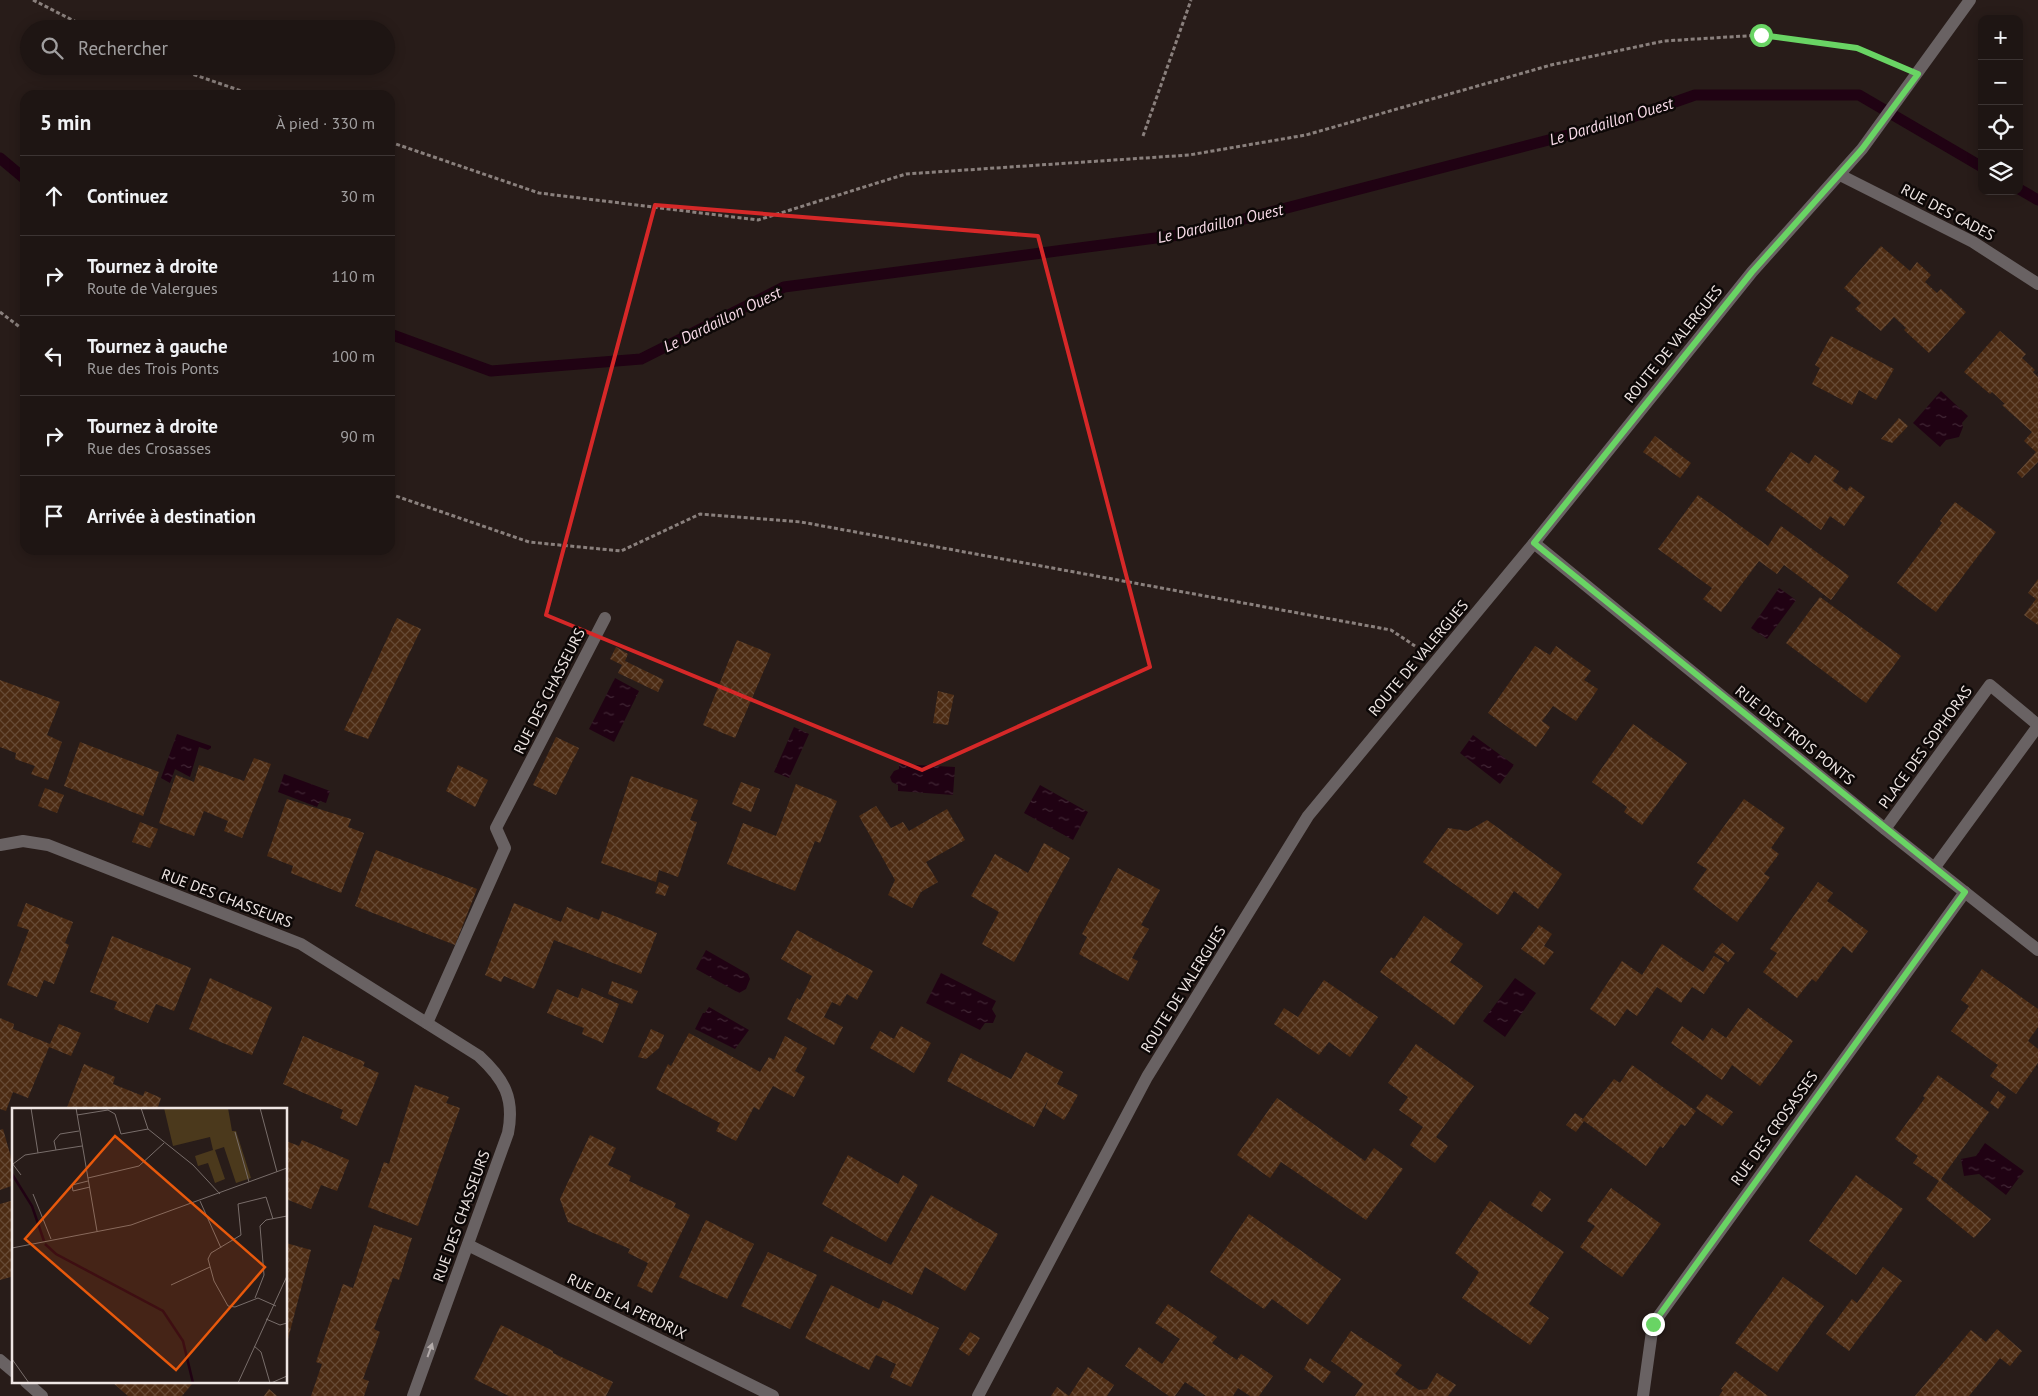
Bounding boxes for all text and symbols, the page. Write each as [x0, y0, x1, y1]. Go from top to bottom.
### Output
map controls [1978, 15, 2023, 195]
button: + [1978, 15, 2023, 60]
search box [20, 20, 395, 75]
route start [1750, 24, 1773, 47]
icon: search [38, 34, 66, 62]
text: Rechercher [78, 36, 168, 60]
button: − [1978, 60, 2023, 105]
water label: Le Dardaillon Ouest [1547, 92, 1676, 149]
button: locate [1978, 105, 2023, 150]
text: 5 min [40, 109, 91, 136]
text: À pied · 330 m [276, 113, 375, 133]
button: layers [1978, 150, 2023, 195]
street label: RUE DES CADES [1898, 179, 1998, 245]
icon: ahead [40, 182, 68, 210]
text: Continuez [87, 184, 168, 208]
text: 30 m [340, 186, 375, 206]
water label: Le Dardaillon Ouest [1155, 199, 1286, 247]
text: Tournez à droite [87, 254, 218, 278]
icon: right [40, 262, 68, 290]
text: 110 m [332, 266, 375, 286]
text: Route de Valergues [87, 278, 218, 298]
water label: Le Dardaillon Ouest [660, 281, 785, 356]
street label: ROUTE DE VALERGUES [1620, 281, 1726, 407]
text: Tournez à gauche [87, 334, 228, 358]
icon: left [40, 342, 68, 370]
text: 100 m [332, 346, 375, 366]
text: Rue des Trois Ponts [87, 358, 219, 378]
text: Tournez à droite [87, 414, 218, 438]
icon: right [40, 422, 68, 450]
text: 90 m [340, 426, 375, 446]
text: Rue des Crosasses [87, 438, 211, 458]
icon: arrive [40, 502, 68, 530]
text: Arrivée à destination [87, 504, 256, 528]
street label: ROUTE DE VALERGUES [1364, 596, 1472, 720]
street label: RUE DES CHASSEURS [509, 625, 589, 757]
street label: RUE DES TROIS PONTS [1731, 681, 1859, 789]
street label: PLACE DES SOPHORAS [1874, 682, 1976, 812]
street label: RUE DES CHASSEURS [159, 864, 295, 932]
street label: ROUTE DE VALERGUES [1136, 922, 1230, 1056]
street label: RUE DES CROSASSES [1726, 1067, 1822, 1189]
inset map [12, 1108, 288, 1384]
street label: RUE DES CHASSEURS [428, 1148, 494, 1284]
street label: RUE DE LA PERDRIX [564, 1269, 690, 1343]
route end [1642, 1313, 1665, 1336]
one-way arrow [426, 1342, 434, 1357]

